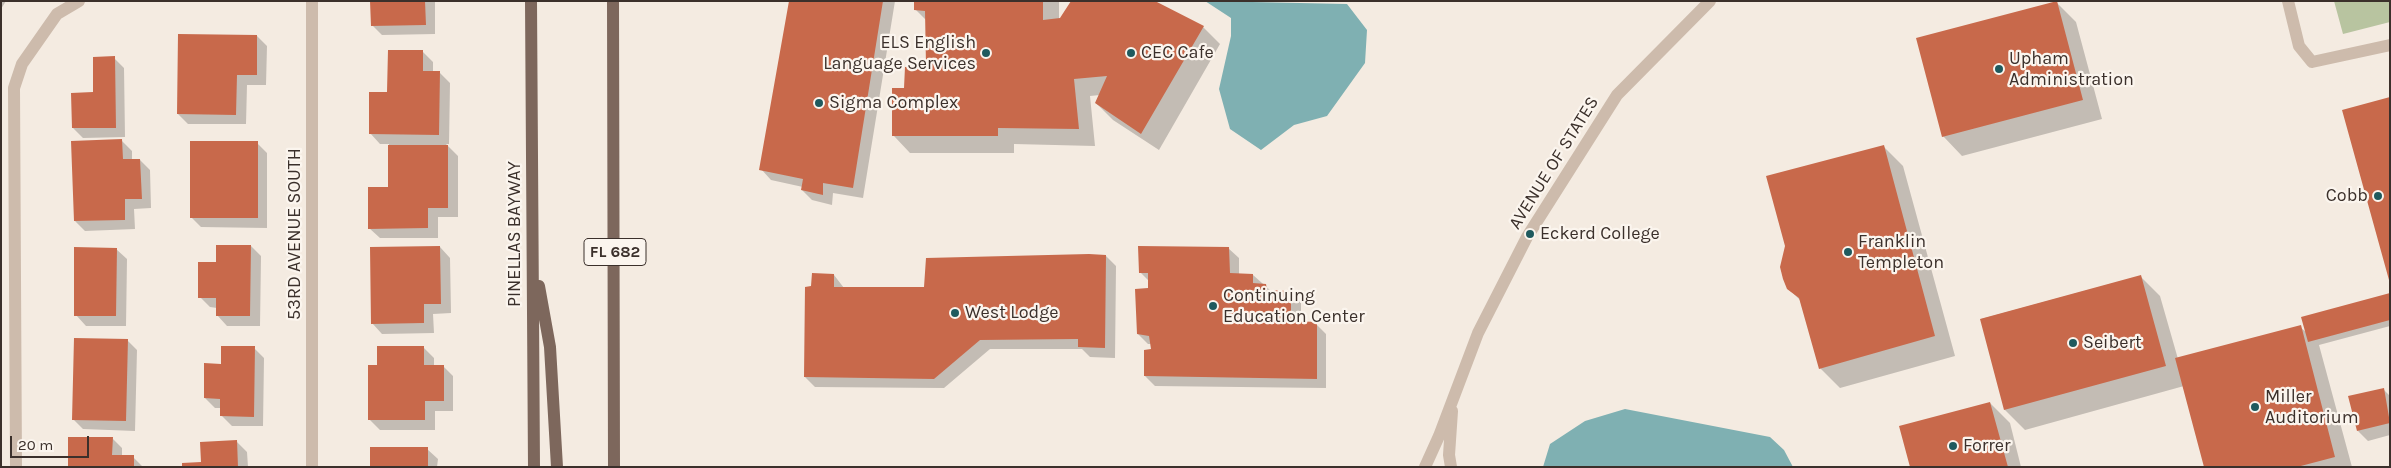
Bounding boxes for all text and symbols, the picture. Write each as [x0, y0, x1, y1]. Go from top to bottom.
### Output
place label: ELS English Language Services [823, 32, 976, 74]
place label: CEC Cafe [1141, 42, 1214, 64]
marker: ELS English Language Services [980, 47, 992, 59]
marker: CEC Cafe [1125, 47, 1137, 59]
place label: Upham Administration [2009, 48, 2134, 90]
marker: Upham Administration [1993, 63, 2005, 75]
place label: Sigma Complex [829, 92, 958, 114]
street label: AVENUE OF STATES [1504, 93, 1604, 233]
marker: Sigma Complex [813, 97, 825, 109]
street label: 53RD AVENUE SOUTH [284, 148, 306, 320]
street label: PINELLAS BAYWAY [504, 161, 526, 307]
place label: Cobb [2326, 185, 2368, 207]
marker: Cobb [2372, 190, 2384, 202]
place label: Eckerd College [1540, 223, 1660, 245]
marker: Eckerd College [1524, 228, 1536, 240]
place label: Franklin Templeton [1858, 231, 1944, 274]
road number: FL 682 [584, 238, 646, 266]
marker: Franklin Templeton [1842, 246, 1854, 258]
place label: Continuing Education Center [1223, 285, 1365, 328]
marker: Continuing Education Center [1207, 300, 1219, 312]
place label: West Lodge [965, 302, 1059, 324]
marker: West Lodge [949, 307, 961, 319]
place label: Seibert [2083, 332, 2142, 354]
marker: Seibert [2067, 337, 2079, 349]
place label: Miller Auditorium [2265, 386, 2358, 428]
marker: Miller Auditorium [2249, 401, 2261, 413]
scale bar [12, 426, 91, 458]
place label: Forrer [1963, 435, 2011, 457]
text: 20 m [18, 436, 53, 454]
marker: Forrer [1947, 440, 1959, 452]

